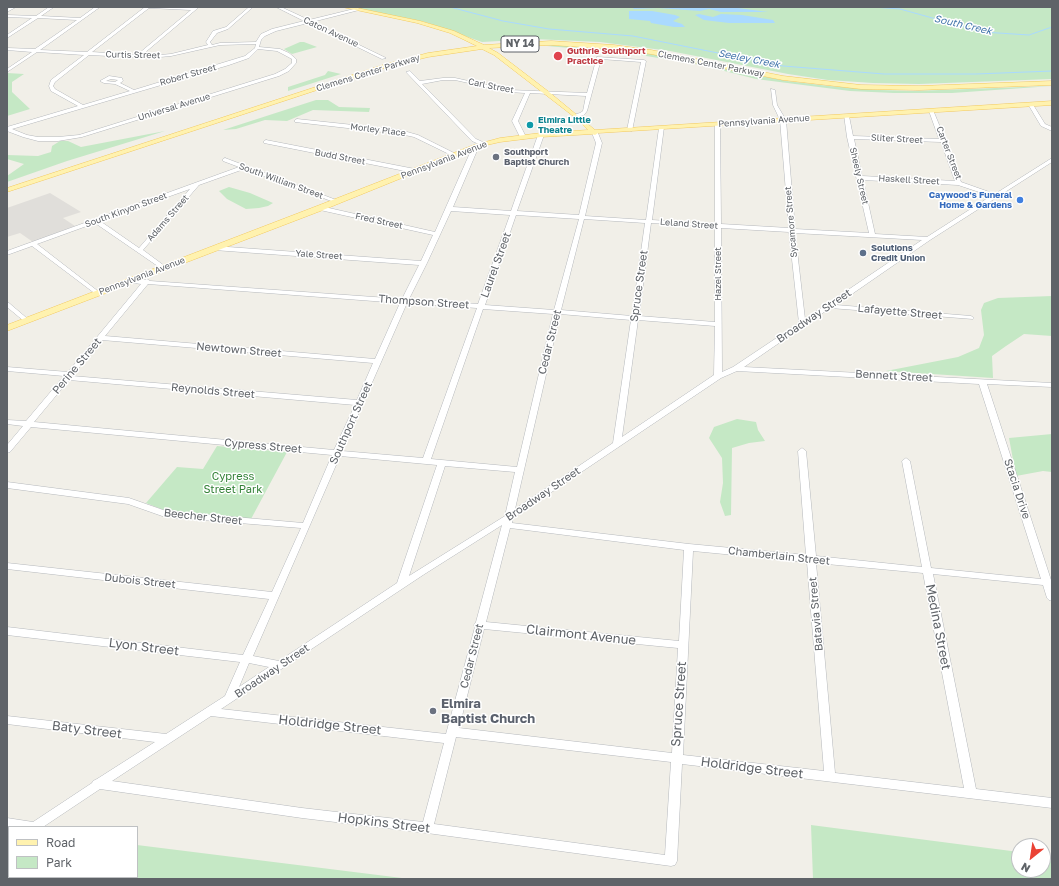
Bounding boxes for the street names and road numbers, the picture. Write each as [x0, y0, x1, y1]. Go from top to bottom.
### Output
street label: Caton Avenue [302, 14, 360, 50]
road number: NY 14 [501, 36, 539, 52]
street label: Clemens Center Parkway [657, 48, 765, 80]
street label: Curtis Street [105, 49, 161, 61]
street label: Clemens Center Parkway [315, 52, 421, 94]
street label: Robert Street [158, 62, 218, 88]
street label: Carl Street [467, 76, 515, 96]
street label: Universal Avenue [137, 91, 211, 123]
street label: Pennsylvania Avenue [718, 112, 810, 130]
street label: Morley Place [350, 121, 406, 139]
street label: Carter Street [934, 125, 964, 181]
street label: Sliter Street [871, 132, 923, 146]
street label: Pennsylvania Avenue [399, 139, 489, 181]
street label: Sheely Street [847, 146, 871, 206]
street label: Budd Street [314, 147, 366, 167]
street label: South William Street [237, 161, 325, 201]
street label: Haskell Street [878, 173, 940, 187]
street label: Sycamore Street [783, 186, 799, 258]
street label: South Kinyon Street [83, 190, 169, 230]
street label: Adams Street [145, 193, 191, 243]
street label: Fred Street [354, 211, 404, 231]
street label: Leland Street [660, 217, 718, 231]
street label: Laurel Street [478, 230, 514, 300]
street label: Hazel Street [713, 247, 723, 301]
street label: Yale Street [295, 248, 343, 262]
street label: Spruce Street [627, 249, 651, 323]
street label: Pennsylvania Avenue [97, 255, 187, 297]
street label: Broadway Street [774, 286, 854, 346]
street label: Thompson Street [378, 292, 470, 312]
street label: Lafayette Street [857, 302, 943, 322]
street label: Cedar Street [536, 308, 564, 376]
street label: Perine Street [50, 335, 104, 397]
street label: Newtown Street [196, 340, 282, 360]
street label: Bennett Street [855, 367, 933, 385]
street label: Southport Street [327, 380, 375, 466]
street label: Reynolds Street [170, 381, 256, 401]
street label: Cypress Street [224, 436, 302, 456]
street label: Stacia Drive [1001, 457, 1033, 521]
street label: Broadway Street [503, 464, 583, 524]
street label: Beecher Street [163, 506, 243, 528]
street label: Chamberlain Street [727, 544, 831, 568]
street label: Dubois Street [104, 571, 176, 591]
street label: Batavia Street [806, 576, 826, 652]
street label: Medina Street [922, 583, 954, 671]
street label: Clairmont Avenue [525, 621, 637, 649]
street label: Cedar Street [458, 622, 486, 690]
street label: Lyon Street [108, 635, 180, 659]
street label: Broadway Street [232, 641, 312, 701]
street label: Spruce Street [668, 661, 690, 747]
street label: Holdridge Street [278, 712, 382, 738]
street label: Baty Street [51, 718, 123, 742]
street label: Holdridge Street [700, 754, 804, 782]
street label: Hopkins Street [337, 810, 431, 836]

